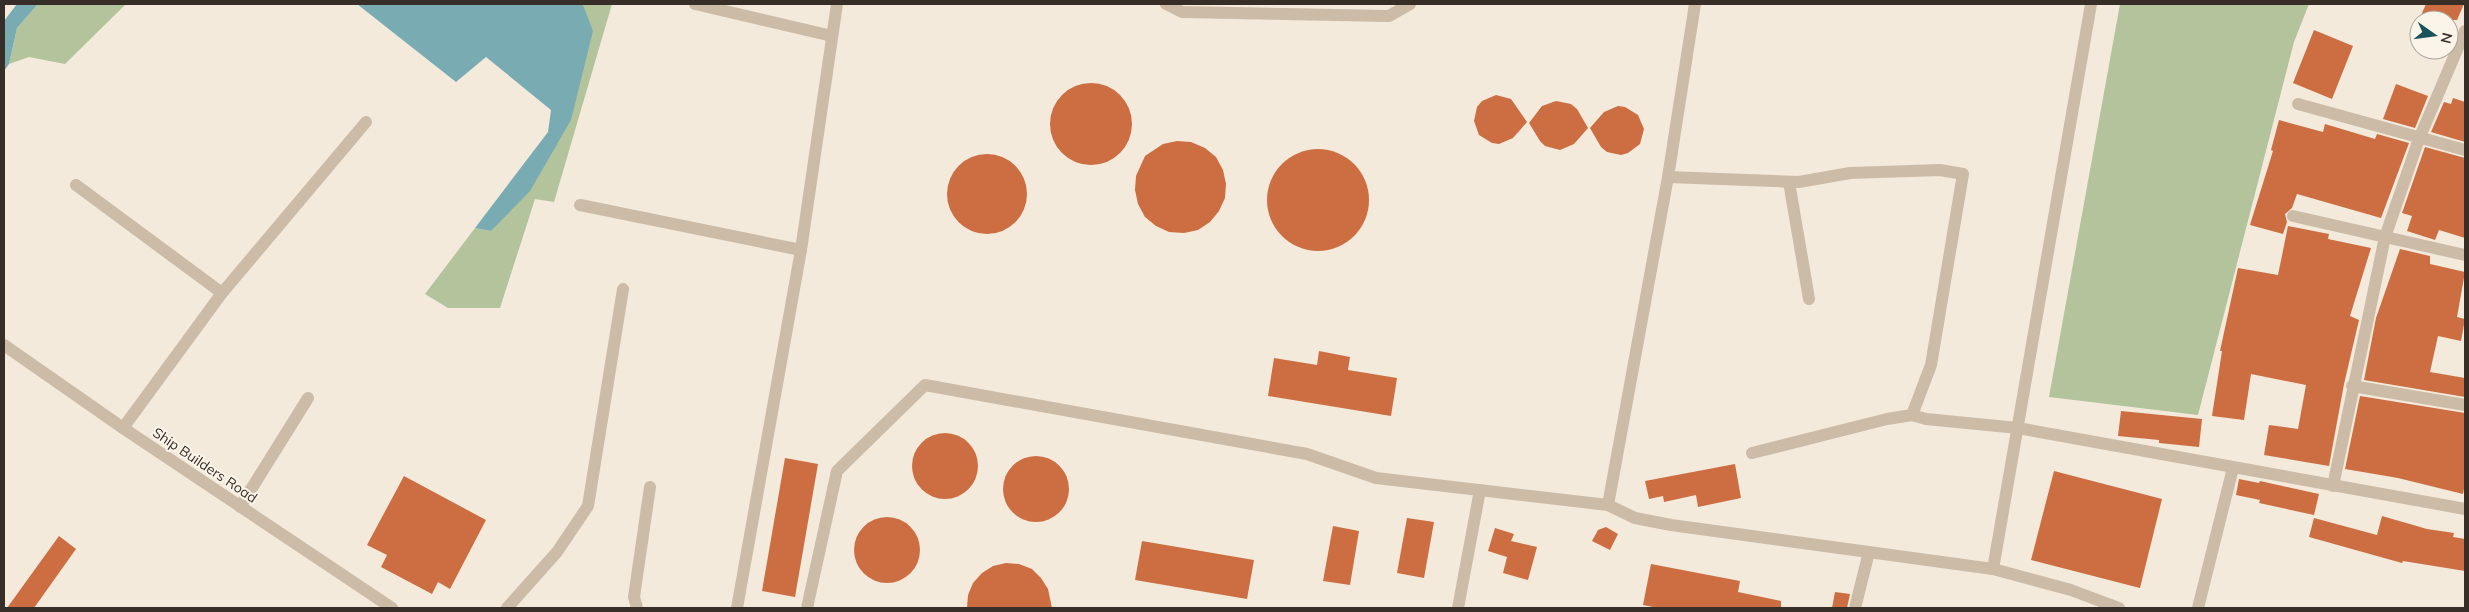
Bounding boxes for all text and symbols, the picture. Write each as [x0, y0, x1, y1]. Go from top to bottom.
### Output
north arrow [2409, 10, 2459, 60]
text: N [2437, 31, 2457, 45]
street label: Ship Builders Road [149, 423, 261, 507]

